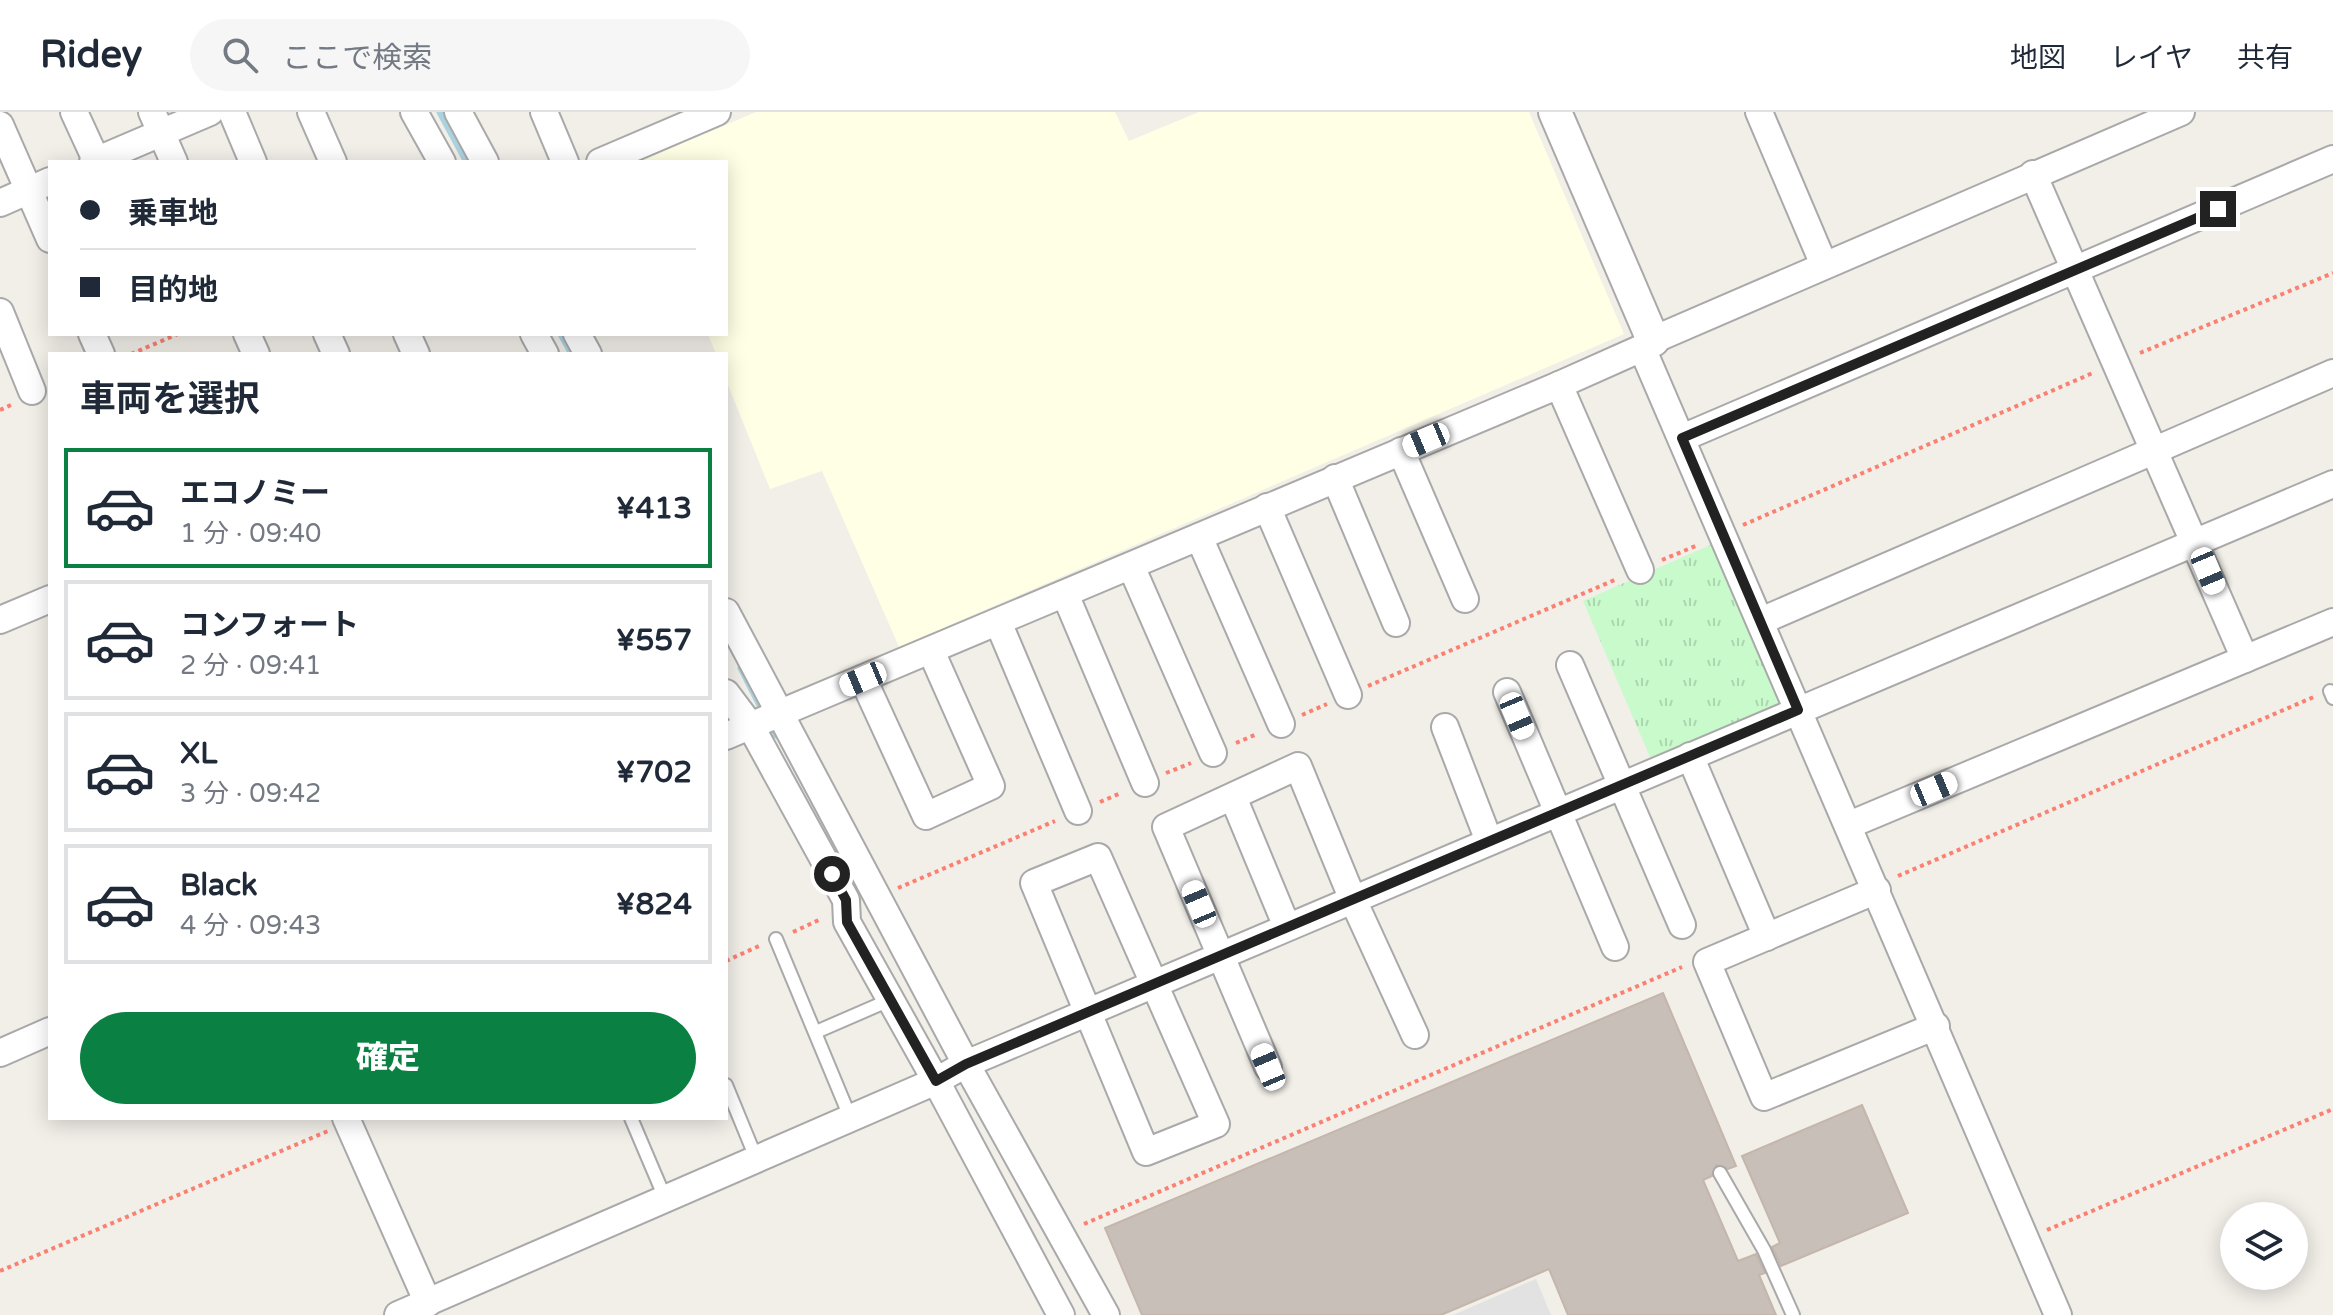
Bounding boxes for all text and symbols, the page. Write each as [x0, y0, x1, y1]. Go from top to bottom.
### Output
search box [190, 19, 750, 91]
text: Ridey [40, 32, 142, 78]
icon: search [218, 33, 262, 77]
text: ここで検索 [282, 40, 432, 77]
text: 地図 [2010, 41, 2066, 75]
text: レイヤ [2110, 41, 2193, 75]
text: 共有 [2237, 41, 2293, 75]
route end [2200, 191, 2236, 227]
text: 乗車地 [128, 195, 218, 232]
text: 目的地 [128, 272, 218, 309]
text: 車両を選択 [80, 378, 260, 421]
car [1399, 420, 1453, 460]
icon: car [84, 472, 156, 544]
text: エコノミー [180, 475, 330, 512]
text: ¥413 [616, 490, 692, 527]
text: 1 分 · 09:40 [180, 518, 321, 549]
car [2188, 544, 2228, 598]
icon: car [84, 604, 156, 676]
text: コンフォート [180, 607, 359, 644]
text: ¥557 [616, 622, 692, 659]
text: 2 分 · 09:41 [180, 650, 321, 681]
car [836, 659, 890, 699]
car [1497, 689, 1537, 743]
text: XL [180, 735, 217, 772]
icon: car [84, 736, 156, 808]
text: ¥702 [616, 754, 692, 791]
car [1907, 769, 1961, 809]
text: 3 分 · 09:42 [180, 778, 321, 809]
route start [814, 856, 850, 892]
text: Black [180, 867, 257, 904]
icon: car [84, 868, 156, 940]
car [1179, 877, 1219, 931]
text: ¥824 [616, 886, 692, 923]
text: 4 分 · 09:43 [180, 910, 321, 941]
button: 確定 [80, 1012, 696, 1104]
car [1248, 1040, 1288, 1094]
map controls [2220, 1202, 2308, 1290]
button: layers [2220, 1202, 2308, 1290]

